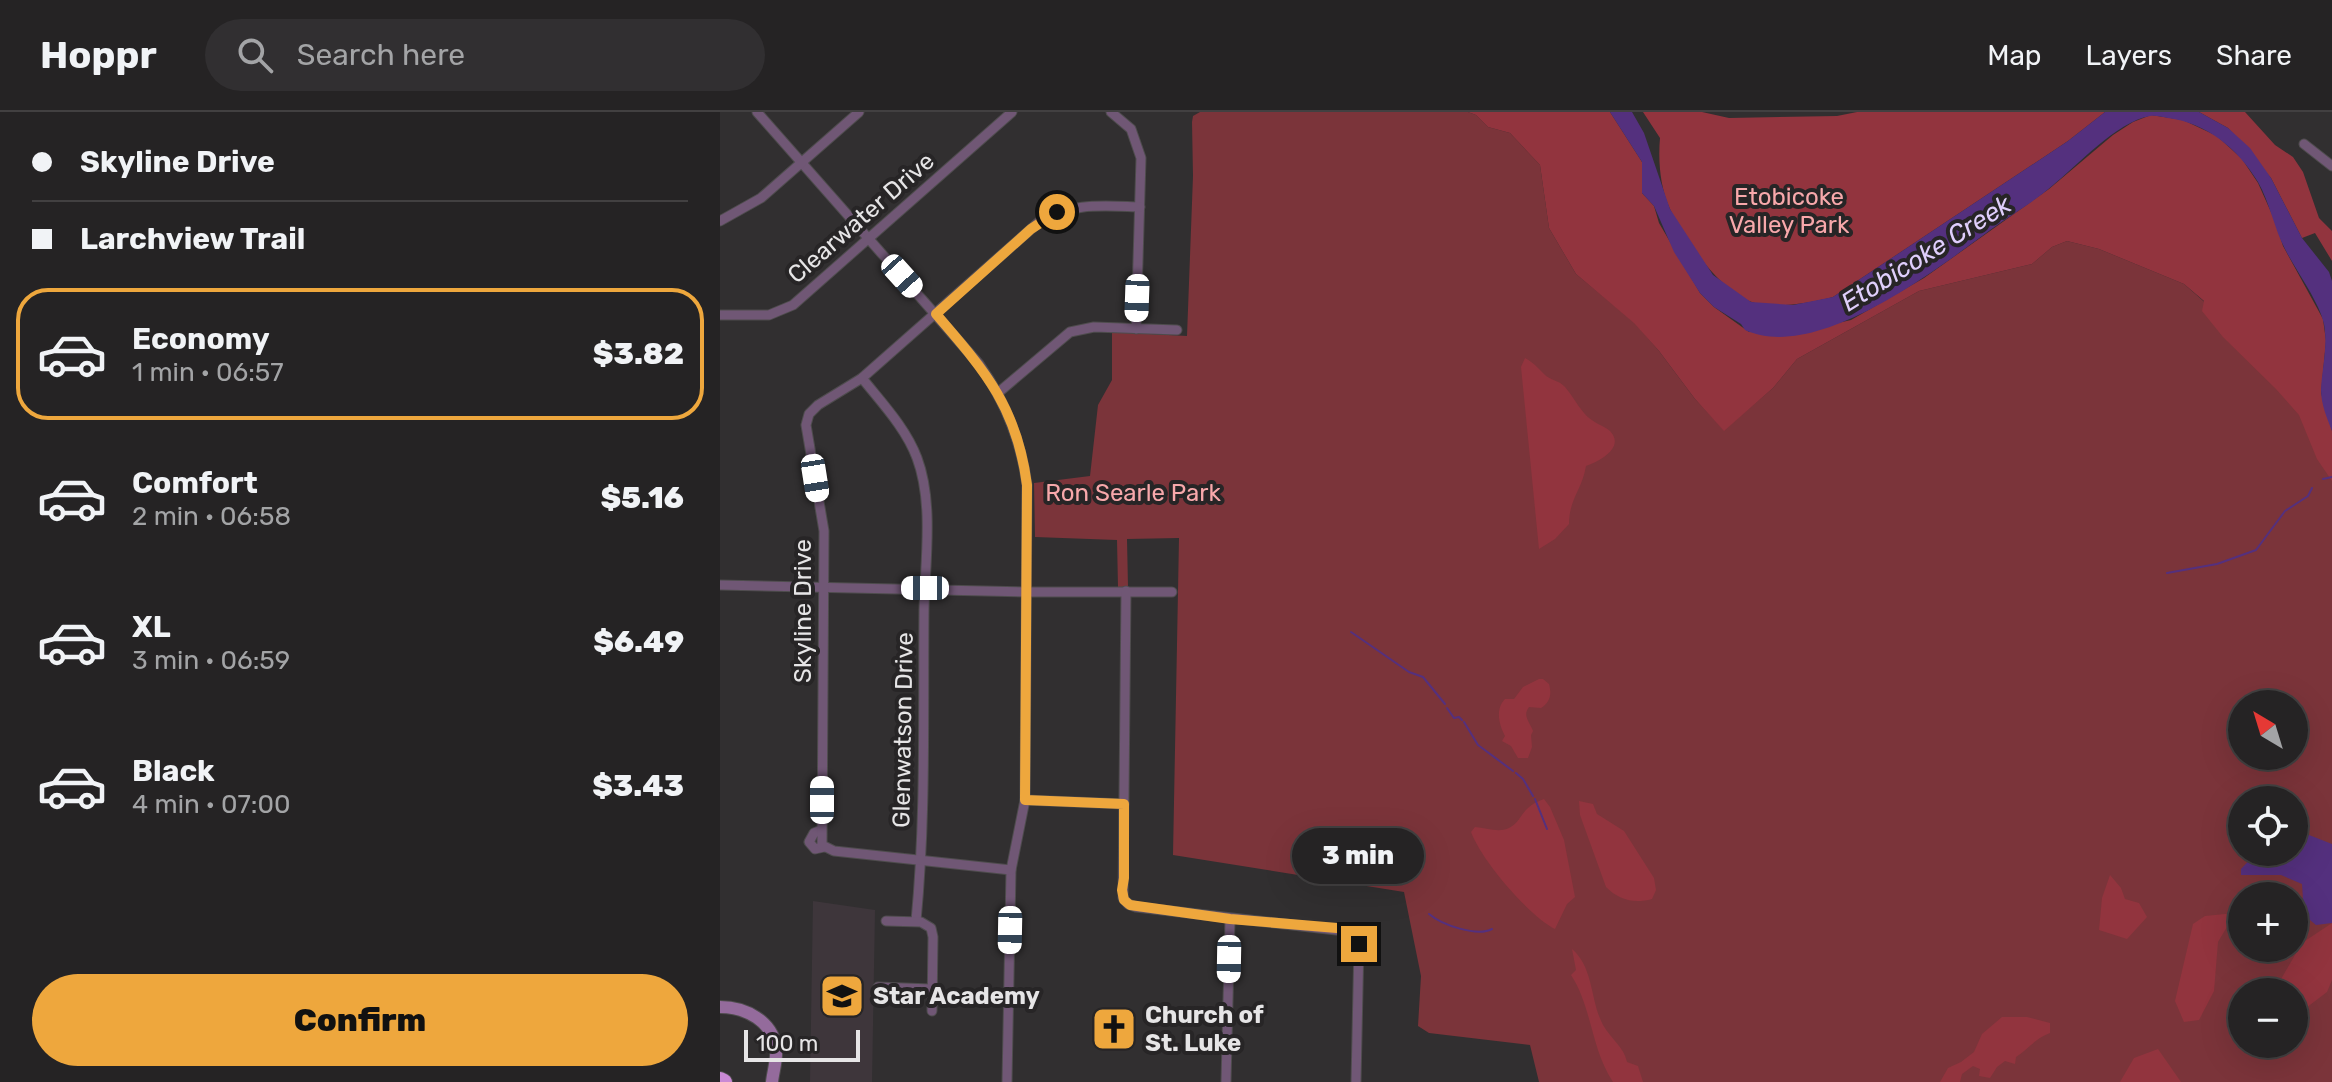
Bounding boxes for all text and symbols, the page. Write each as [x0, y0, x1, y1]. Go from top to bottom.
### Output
search box [205, 19, 765, 91]
text: Hoppr [40, 32, 157, 78]
icon: search [233, 33, 277, 77]
text: Search here [297, 37, 465, 73]
text: Map [1987, 39, 2042, 72]
text: Layers [2086, 39, 2172, 72]
text: Share [2216, 39, 2292, 72]
text: Skyline Drive [80, 144, 275, 180]
street label: Clearwater Drive [782, 147, 940, 289]
park label: Etobicoke Valley Park [1729, 183, 1850, 239]
water label: Etobicoke Creek [1835, 188, 2018, 318]
route start [1039, 194, 1075, 230]
text: Larchview Trail [80, 221, 305, 257]
car [877, 250, 927, 302]
car [1124, 274, 1150, 322]
icon: car [36, 318, 108, 390]
text: Economy [132, 321, 270, 357]
text: $3.82 [593, 336, 684, 372]
text: 1 min · 06:57 [132, 357, 284, 388]
car [799, 452, 831, 504]
icon: car [36, 462, 108, 534]
text: Comfort [132, 465, 258, 501]
park label: Ron Searle Park [1045, 479, 1221, 507]
text: $5.16 [600, 480, 684, 516]
text: 2 min · 06:58 [132, 501, 291, 532]
street label: Skyline Drive [789, 539, 817, 683]
car [901, 576, 949, 600]
icon: car [36, 606, 108, 678]
text: XL [132, 609, 171, 645]
text: $6.49 [593, 624, 684, 660]
street label: Glenwatson Drive [887, 632, 919, 828]
text: 3 min · 06:59 [132, 645, 290, 676]
north arrow [2228, 690, 2308, 770]
map controls [2228, 690, 2308, 1058]
icon: car [36, 750, 108, 822]
text: Black [132, 753, 215, 789]
text: $3.43 [592, 768, 684, 804]
car [810, 776, 834, 824]
button: locate [2228, 786, 2308, 866]
text: 4 min · 07:00 [132, 789, 291, 820]
callout: 3 min [1293, 828, 1425, 884]
text: 3 min [1322, 840, 1394, 871]
button: + [2228, 882, 2308, 962]
car [998, 906, 1022, 954]
route end [1341, 926, 1377, 962]
car [1217, 935, 1241, 983]
school or university icon: Star Academy [818, 972, 866, 1020]
button: Confirm [32, 974, 688, 1066]
button: − [2228, 978, 2308, 1058]
place label: Star Academy [873, 982, 1040, 1010]
place label: Church of St. Luke [1145, 1001, 1264, 1057]
church icon: Church of St. Luke [1090, 1005, 1138, 1053]
scale bar [744, 1026, 860, 1062]
text: 100 m [756, 1030, 818, 1057]

